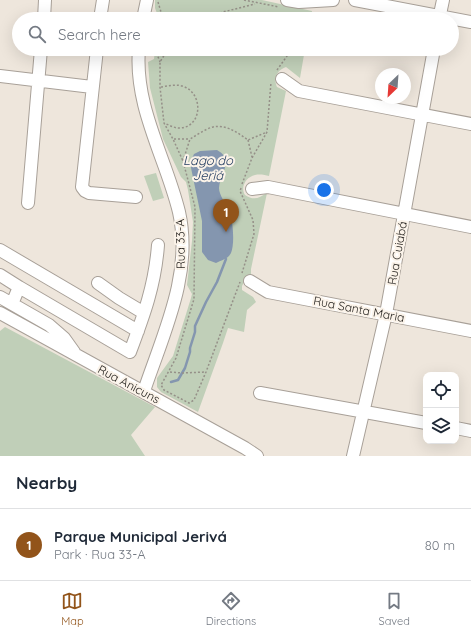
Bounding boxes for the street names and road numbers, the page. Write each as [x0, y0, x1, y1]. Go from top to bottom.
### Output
street label: Rua 33-A [172, 218, 188, 269]
street label: Rua Cuiabá [384, 220, 410, 286]
street label: Rua Santa Maria [312, 293, 406, 325]
street label: Rua Anicuns [95, 361, 163, 407]

